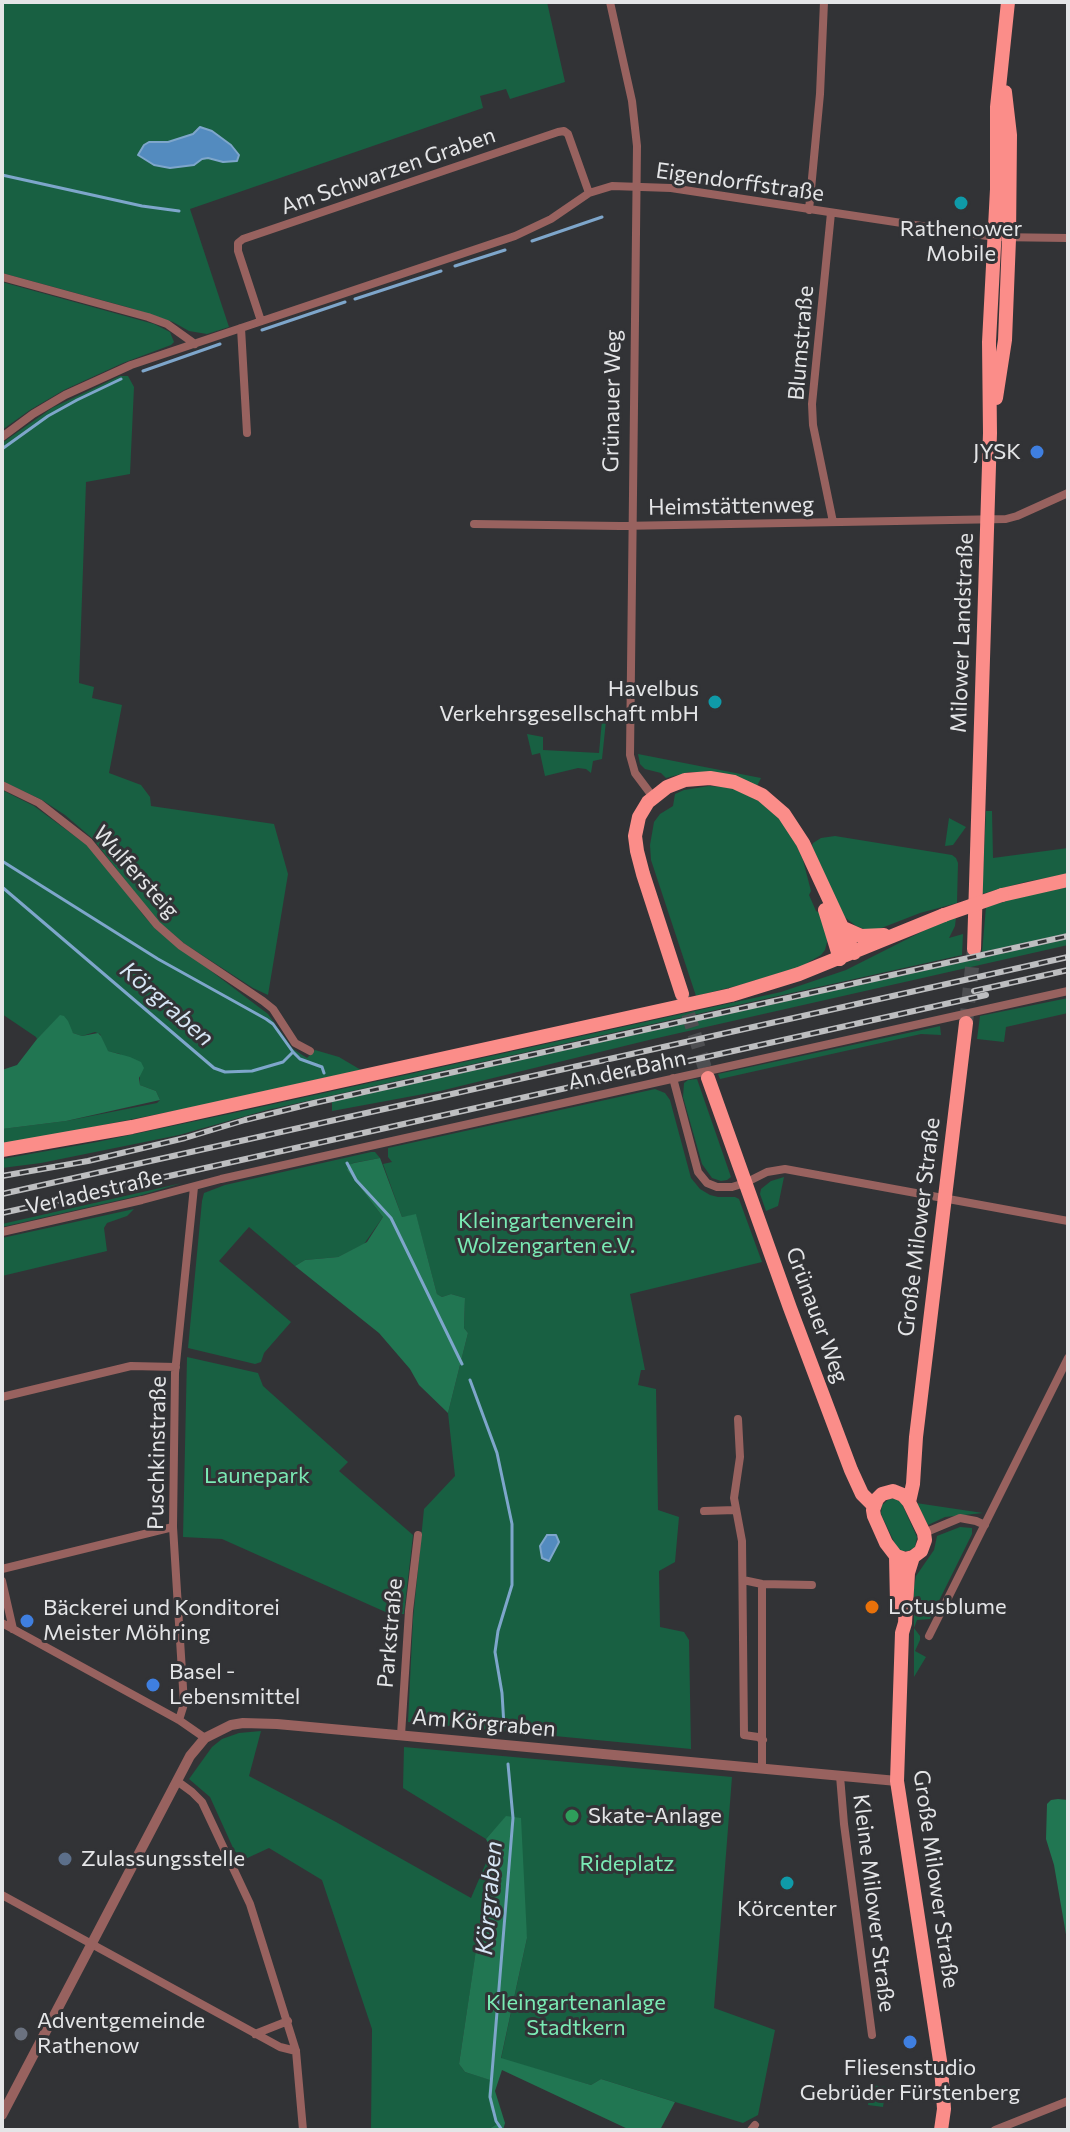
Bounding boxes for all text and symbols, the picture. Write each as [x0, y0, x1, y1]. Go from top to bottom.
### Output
street label: Am Schwarzen Graben [277, 122, 499, 220]
street label: Eigendorffstraße [654, 157, 826, 207]
marker: Rathenower Mobile [952, 194, 970, 212]
place label: Rathenower Mobile [900, 216, 1022, 268]
street label: Blumstraße [783, 284, 819, 402]
street label: Grünauer Weg [598, 329, 626, 473]
place label: JYSK [973, 439, 1021, 465]
marker: JYSK [1028, 443, 1046, 461]
street label: Heimstättenweg [648, 491, 814, 521]
street label: Milower Landstraße [945, 532, 979, 734]
place label: Havelbus Verkehrsgesellschaft mbH [439, 676, 699, 728]
marker: Havelbus Verkehrsgesellschaft mbH [706, 693, 724, 711]
street label: Wulfersteig [88, 820, 184, 924]
water label: Körgraben [114, 956, 220, 1052]
street label: An der Bahn [565, 1045, 689, 1095]
street label: Große Milower Straße [892, 1116, 946, 1338]
street label: Verladestraße [23, 1163, 165, 1221]
park label: Kleingartenverein Wolzengarten e.V. [457, 1208, 635, 1260]
street label: Grünauer Weg [780, 1243, 854, 1387]
street label: Puschkinstraße [142, 1376, 172, 1530]
park label: Launepark [204, 1463, 310, 1489]
street label: Parkstraße [372, 1577, 408, 1689]
place label: Lotusblume [888, 1594, 1007, 1620]
place label: Bäckerei und Konditorei Meister Möhring [43, 1595, 280, 1646]
marker: Lotusblume [863, 1598, 881, 1616]
marker: Bäckerei und Konditorei Meister Möhring [18, 1612, 36, 1630]
place label: Basel - Lebensmittel [169, 1659, 300, 1710]
marker: Basel - Lebensmittel [144, 1676, 162, 1694]
street label: Am Körgraben [411, 1704, 557, 1742]
street label: Große Milower Straße [908, 1768, 964, 1990]
street label: Kleine Milower Straße [848, 1792, 900, 2014]
place label: Skate-Anlage [588, 1803, 722, 1829]
marker: Skate-Anlage [563, 1807, 581, 1825]
water label: Körgraben [470, 1840, 508, 1956]
place label: Zulassungsstelle [81, 1846, 245, 1872]
marker: Zulassungsstelle [56, 1850, 74, 1868]
park label: Rideplatz [580, 1851, 674, 1877]
marker: Körcenter [778, 1874, 796, 1892]
place label: Körcenter [737, 1896, 837, 1922]
park label: Kleingartenanlage Stadtkern [486, 1990, 666, 2042]
place label: Adventgemeinde Rathenow [37, 2008, 205, 2060]
marker: Adventgemeinde Rathenow [12, 2025, 30, 2043]
marker: Fliesenstudio Gebrüder Fürstenberg [901, 2033, 919, 2051]
place label: Fliesenstudio Gebrüder Fürstenberg [800, 2055, 1020, 2106]

